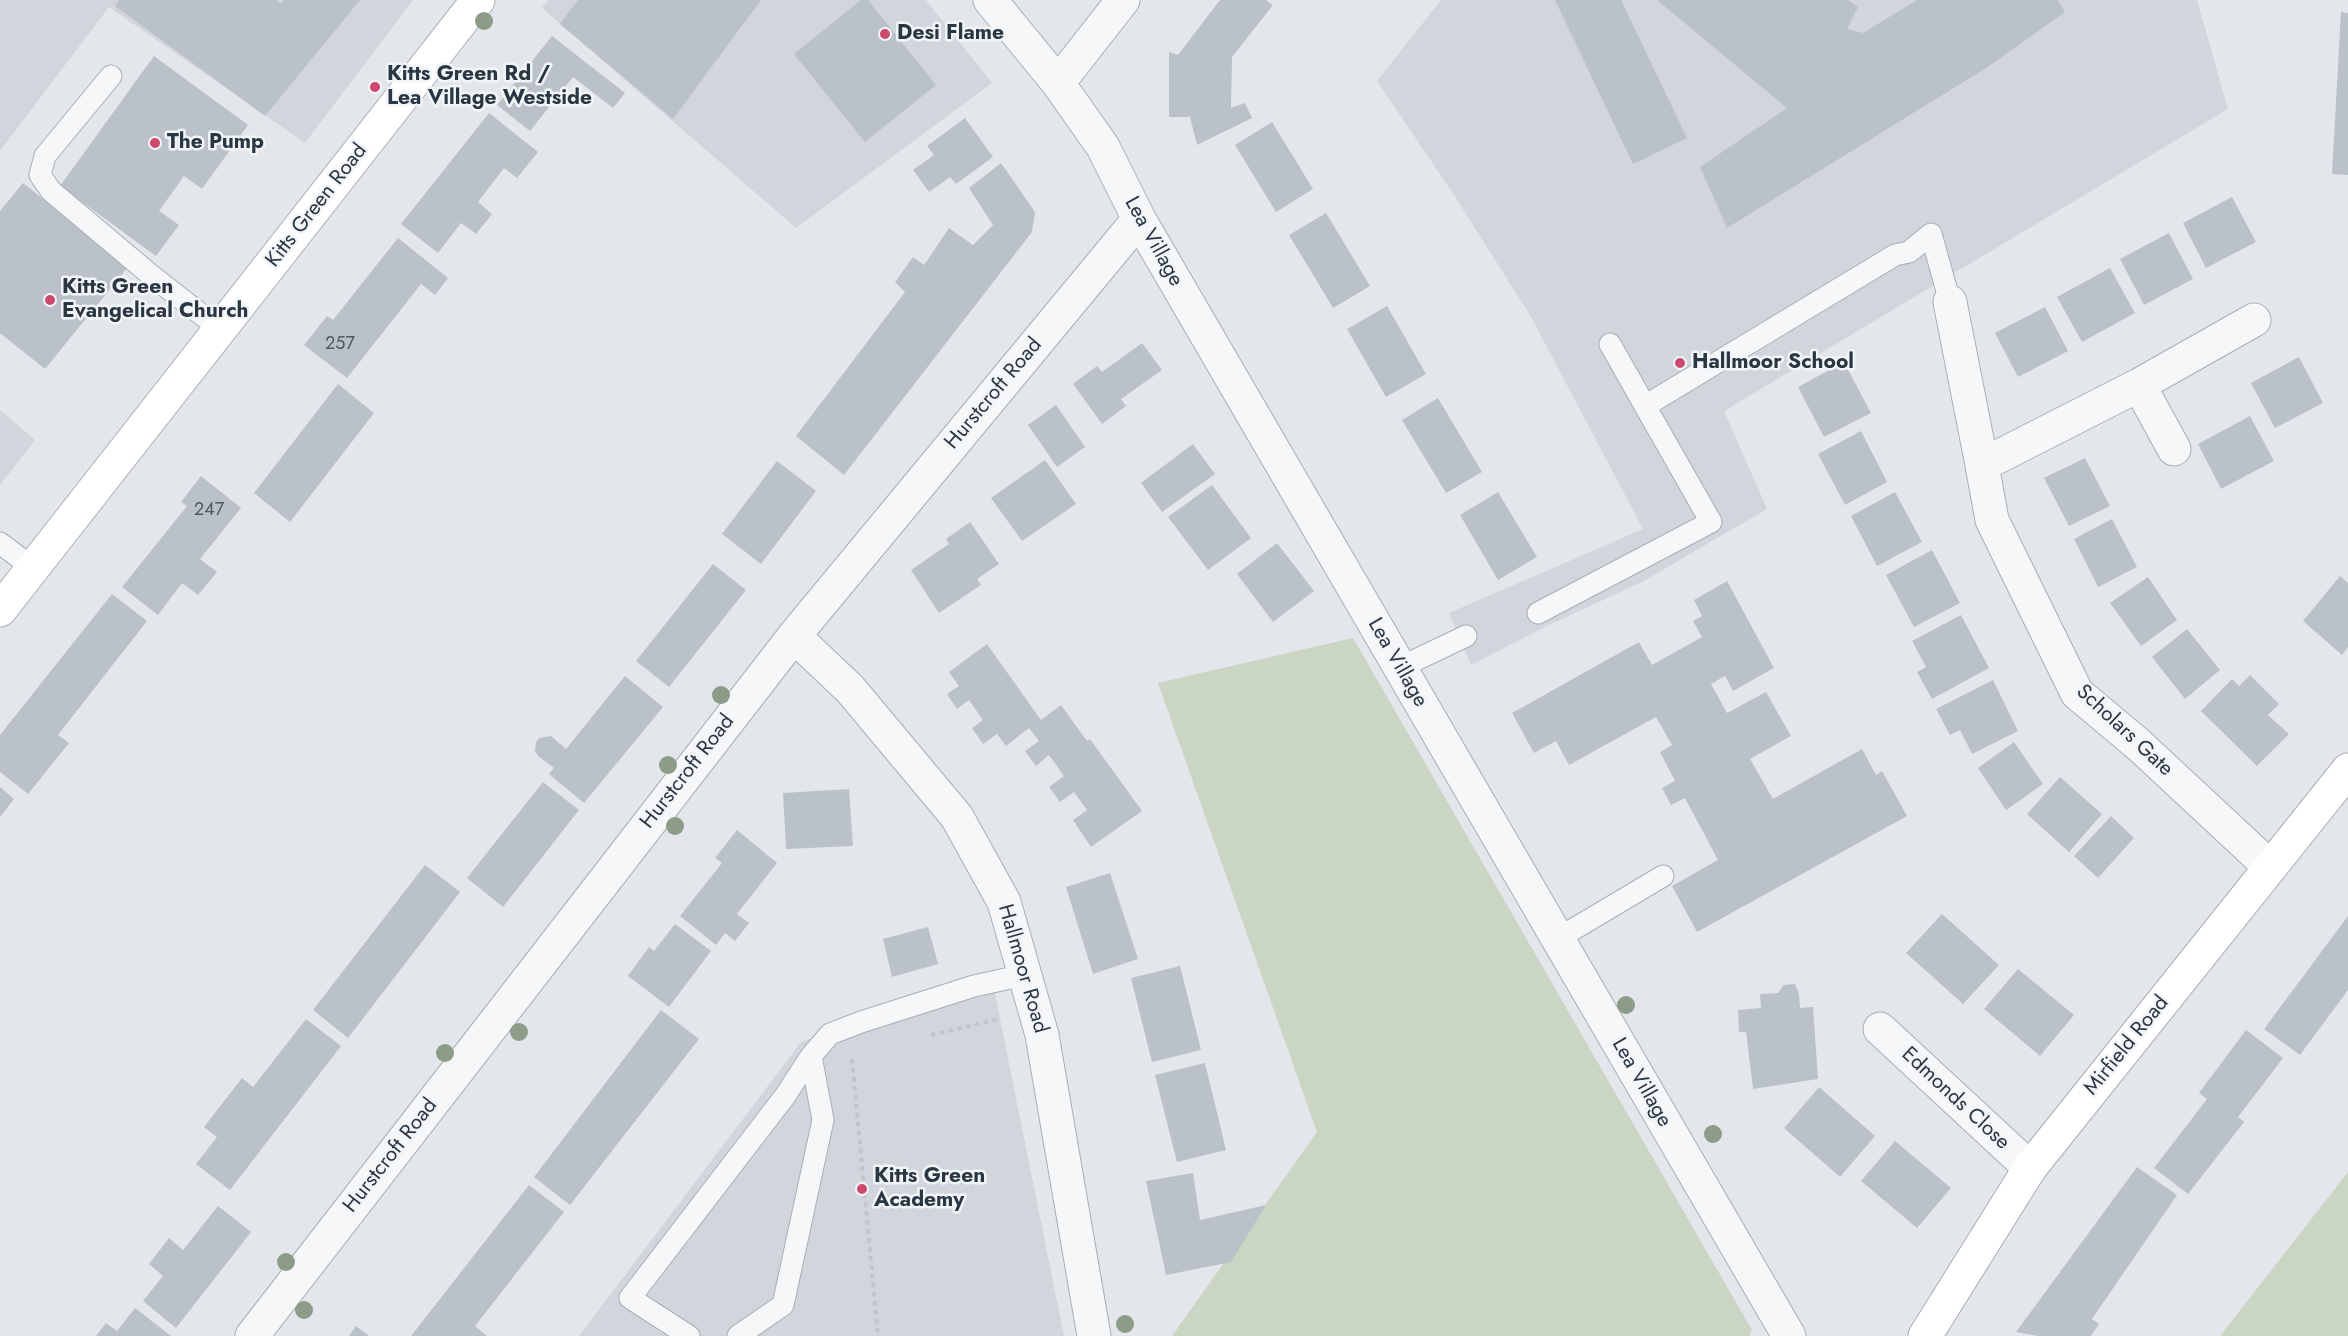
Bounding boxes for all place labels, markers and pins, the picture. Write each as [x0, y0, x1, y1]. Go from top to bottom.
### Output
place label: Desi Flame [897, 21, 1004, 47]
marker: Desi Flame [878, 27, 892, 41]
place label: Kitts Green Rd / Lea Village Westside [387, 62, 592, 112]
marker: Kitts Green Rd / Lea Village Westside [368, 80, 382, 94]
place label: The Pump [167, 130, 264, 156]
marker: The Pump [148, 136, 162, 150]
place label: Kitts Green Evangelical Church [62, 275, 248, 325]
marker: Kitts Green Evangelical Church [43, 293, 57, 307]
place label: Hallmoor School [1692, 350, 1854, 376]
marker: Hallmoor School [1673, 356, 1687, 370]
place label: Kitts Green Academy [874, 1164, 985, 1214]
marker: Kitts Green Academy [855, 1182, 869, 1196]

